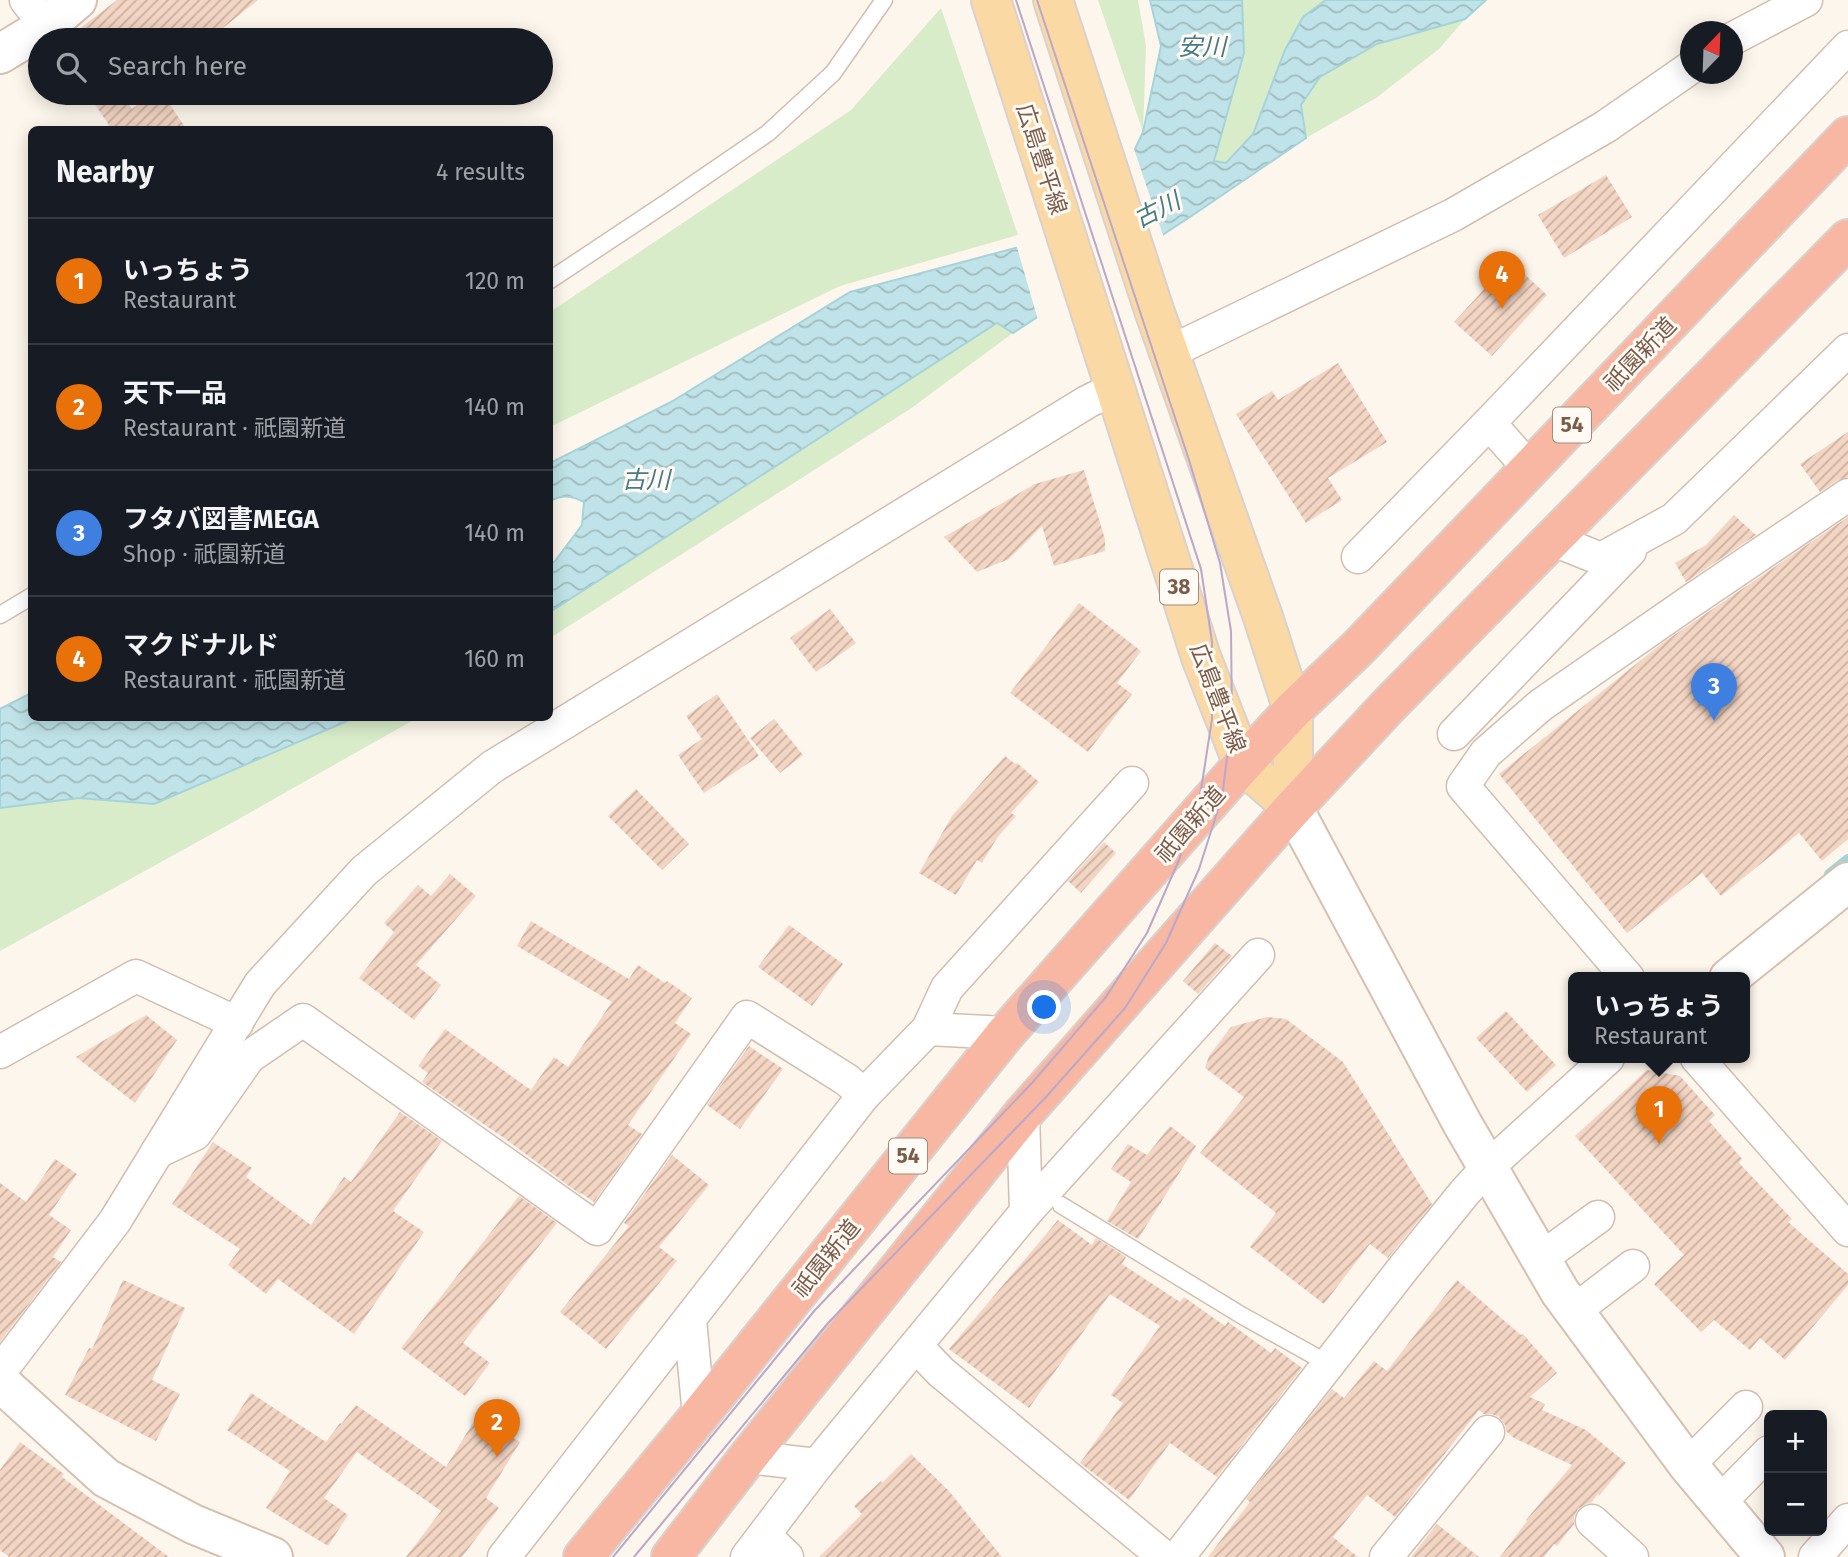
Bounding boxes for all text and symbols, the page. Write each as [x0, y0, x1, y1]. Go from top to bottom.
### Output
north arrow [1680, 21, 1743, 84]
search box [28, 28, 553, 105]
water label: 安川 [1178, 33, 1229, 61]
icon: search [52, 48, 90, 86]
text: Search here [108, 51, 247, 82]
street label: 広島豊平線 [1011, 100, 1073, 218]
text: Nearby [56, 154, 154, 190]
text: 4 results [436, 158, 525, 186]
water label: 古川 [1129, 185, 1187, 233]
pin: 4 [1479, 251, 1525, 309]
text: いっちょう [123, 255, 253, 286]
text: 1 [74, 267, 84, 295]
text: 120 m [465, 267, 525, 295]
text: Restaurant [123, 286, 236, 314]
street label: 祇園新道 [1598, 311, 1682, 397]
text: 天下一品 [123, 378, 227, 409]
text: 2 [73, 393, 85, 421]
text: 140 m [464, 393, 525, 421]
road number: 54 [1553, 408, 1591, 442]
text: Restaurant · 祇園新道 [123, 414, 346, 442]
water label: 古川 [622, 466, 673, 494]
text: フタバ図書MEGA [123, 504, 319, 535]
text: 3 [73, 519, 85, 547]
text: 140 m [464, 519, 525, 547]
text: Shop · 祇園新道 [123, 540, 286, 568]
road number: 38 [1160, 570, 1198, 604]
text: マクドナルド [123, 630, 279, 661]
street label: 広島豊平線 [1184, 639, 1252, 757]
text: 4 [73, 645, 86, 673]
text: 160 m [464, 645, 525, 673]
pin: 3 [1691, 663, 1737, 721]
text: Restaurant · 祇園新道 [123, 666, 346, 694]
street label: 祇園新道 [1149, 780, 1231, 868]
popup [1568, 972, 1750, 1063]
your location [1027, 990, 1061, 1024]
text: いっちょう [1594, 991, 1724, 1022]
text: Restaurant [1594, 1022, 1707, 1050]
pin: 1 [1636, 1086, 1682, 1144]
road number: 54 [889, 1138, 927, 1174]
street label: 祇園新道 [786, 1213, 866, 1303]
pin: 2 [474, 1399, 520, 1457]
map controls [1764, 1410, 1827, 1536]
button: + [1764, 1410, 1827, 1473]
button: − [1764, 1473, 1827, 1536]

